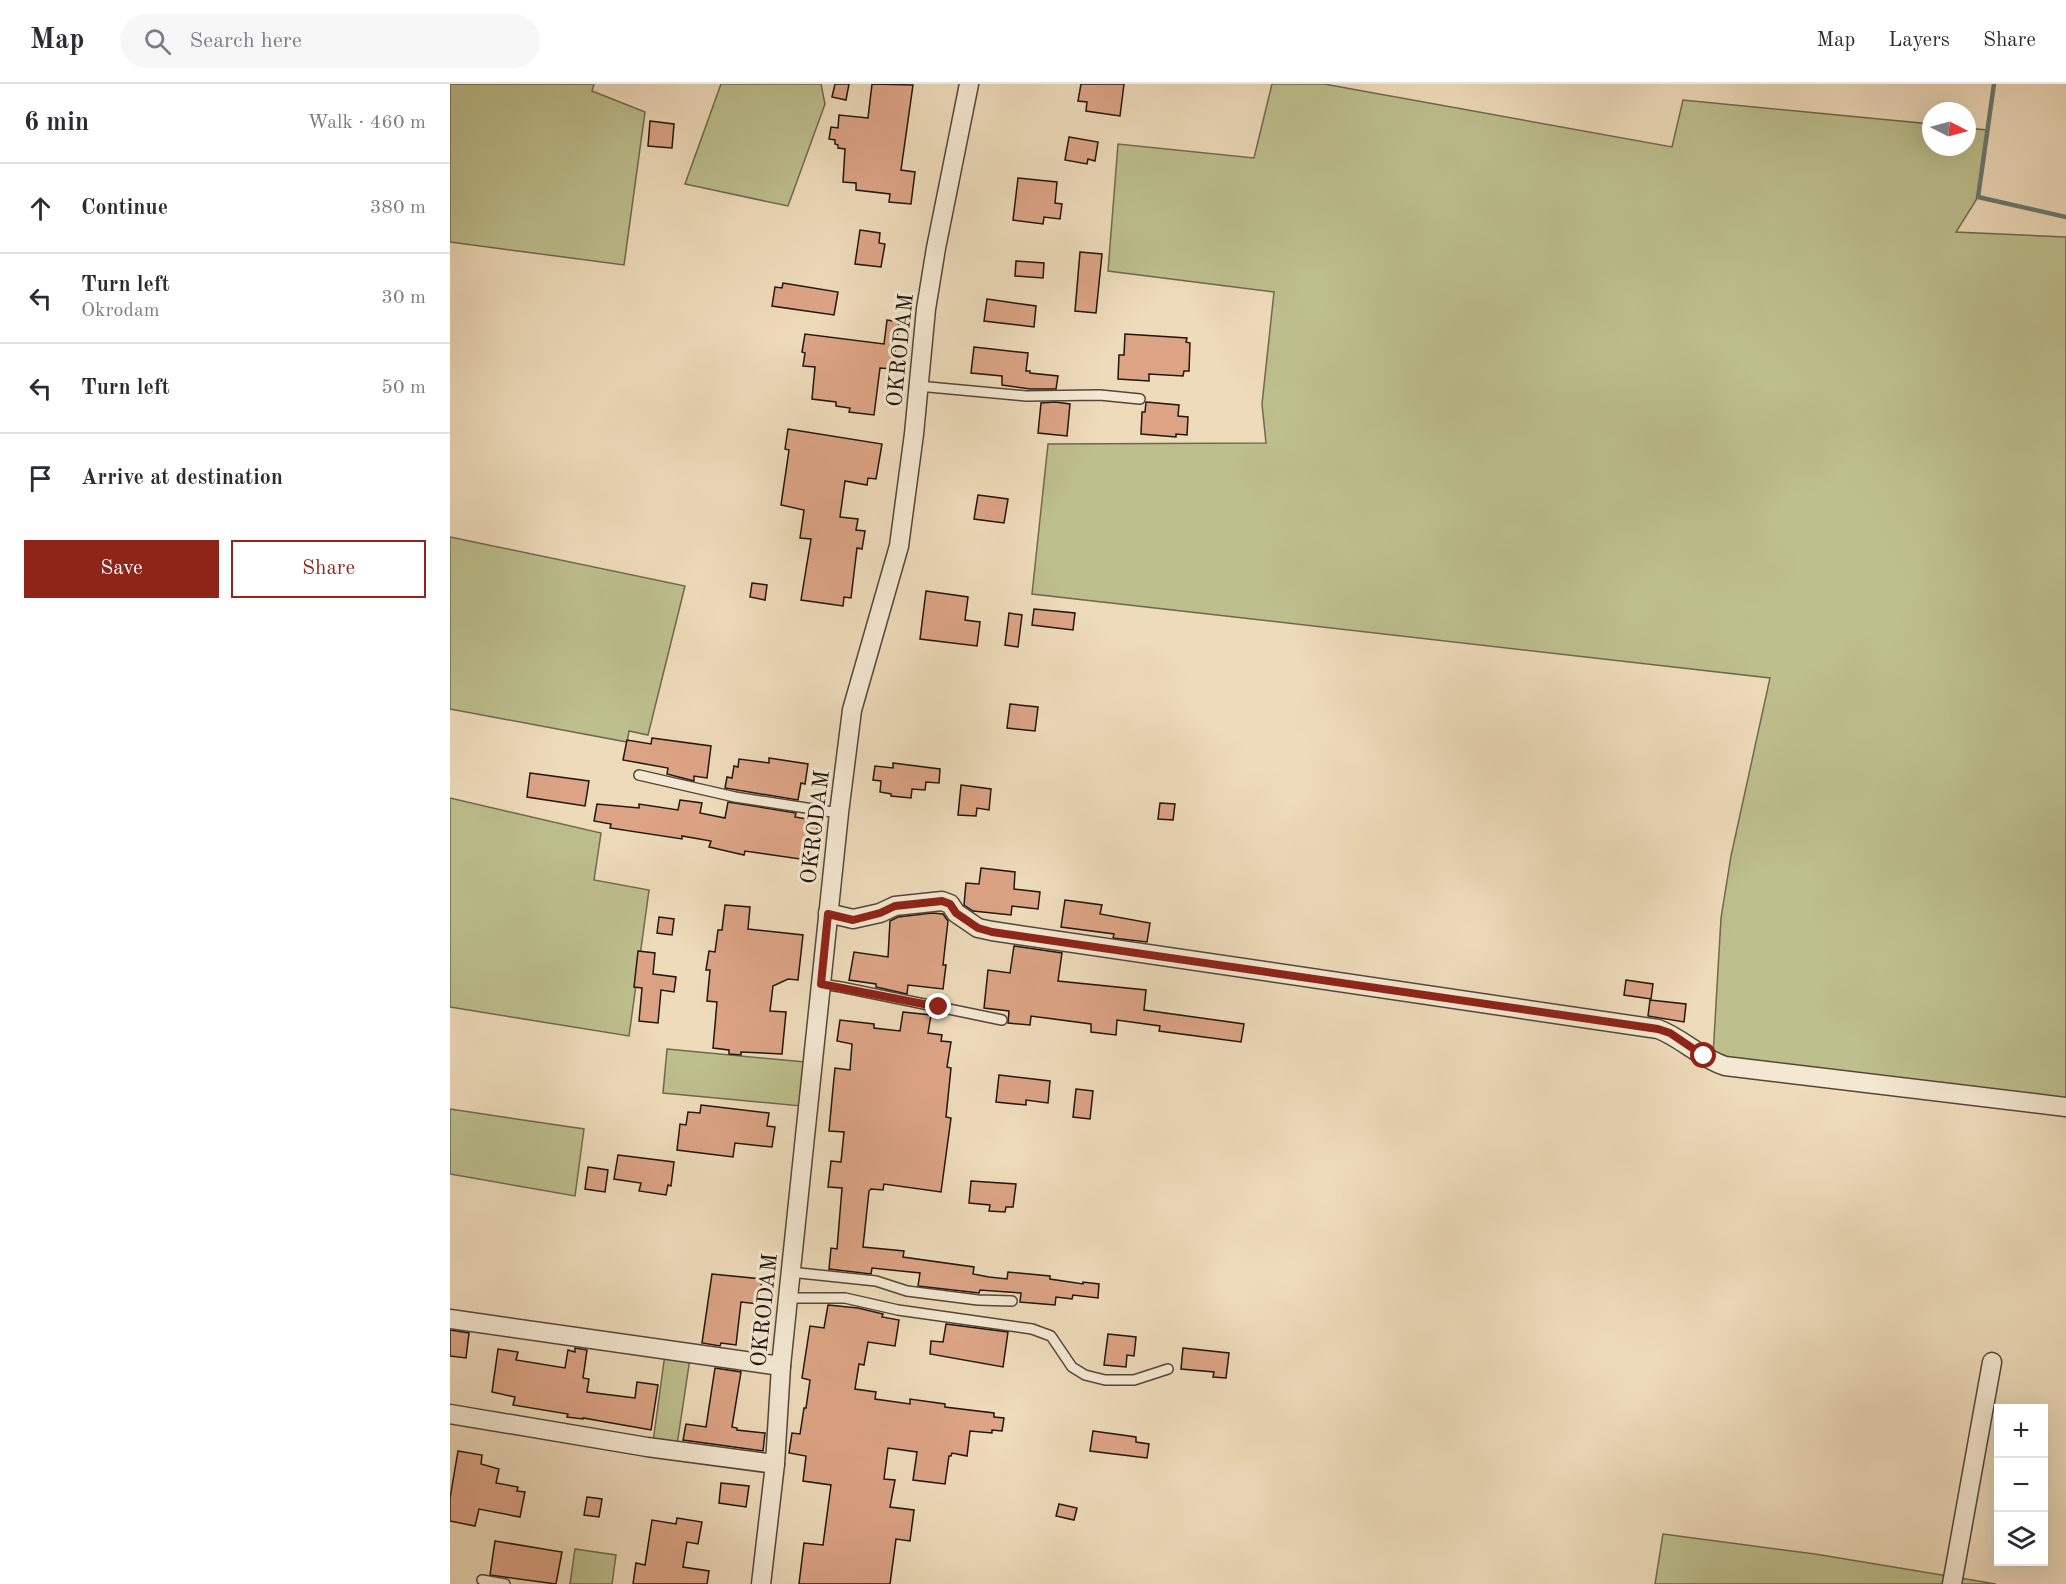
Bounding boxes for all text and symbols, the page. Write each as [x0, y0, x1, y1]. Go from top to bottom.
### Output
search box [120, 14, 540, 68]
icon: search [141, 25, 174, 58]
text: Map [30, 27, 84, 55]
text: Search here [189, 30, 302, 52]
text: Map [1816, 30, 1855, 51]
text: Layers [1888, 30, 1950, 51]
text: Share [1983, 30, 2036, 51]
north arrow [1922, 102, 1976, 156]
text: 6 min [24, 110, 89, 136]
text: Walk · 460 m [307, 113, 426, 133]
icon: ahead [24, 192, 57, 225]
text: Continue [81, 197, 168, 219]
text: 380 m [370, 198, 426, 218]
text: Turn left [81, 274, 170, 296]
icon: left [24, 282, 57, 315]
text: 30 m [381, 288, 426, 308]
street label: OKRODAM [884, 292, 918, 408]
text: Okrodam [81, 301, 160, 321]
icon: left [24, 372, 57, 405]
text: Turn left [81, 377, 170, 399]
text: 50 m [381, 378, 426, 398]
icon: arrive [24, 462, 57, 495]
text: Arrive at destination [81, 467, 283, 489]
button: Save [24, 540, 219, 598]
button: Share [231, 540, 426, 598]
street label: OKRODAM [798, 769, 834, 885]
route end [925, 993, 951, 1019]
route start [1690, 1042, 1716, 1068]
street label: OKRODAM [748, 1252, 782, 1368]
map controls [1994, 1404, 2048, 1566]
button: + [1994, 1404, 2048, 1458]
button: − [1994, 1458, 2048, 1512]
button: layers [1994, 1512, 2048, 1566]

